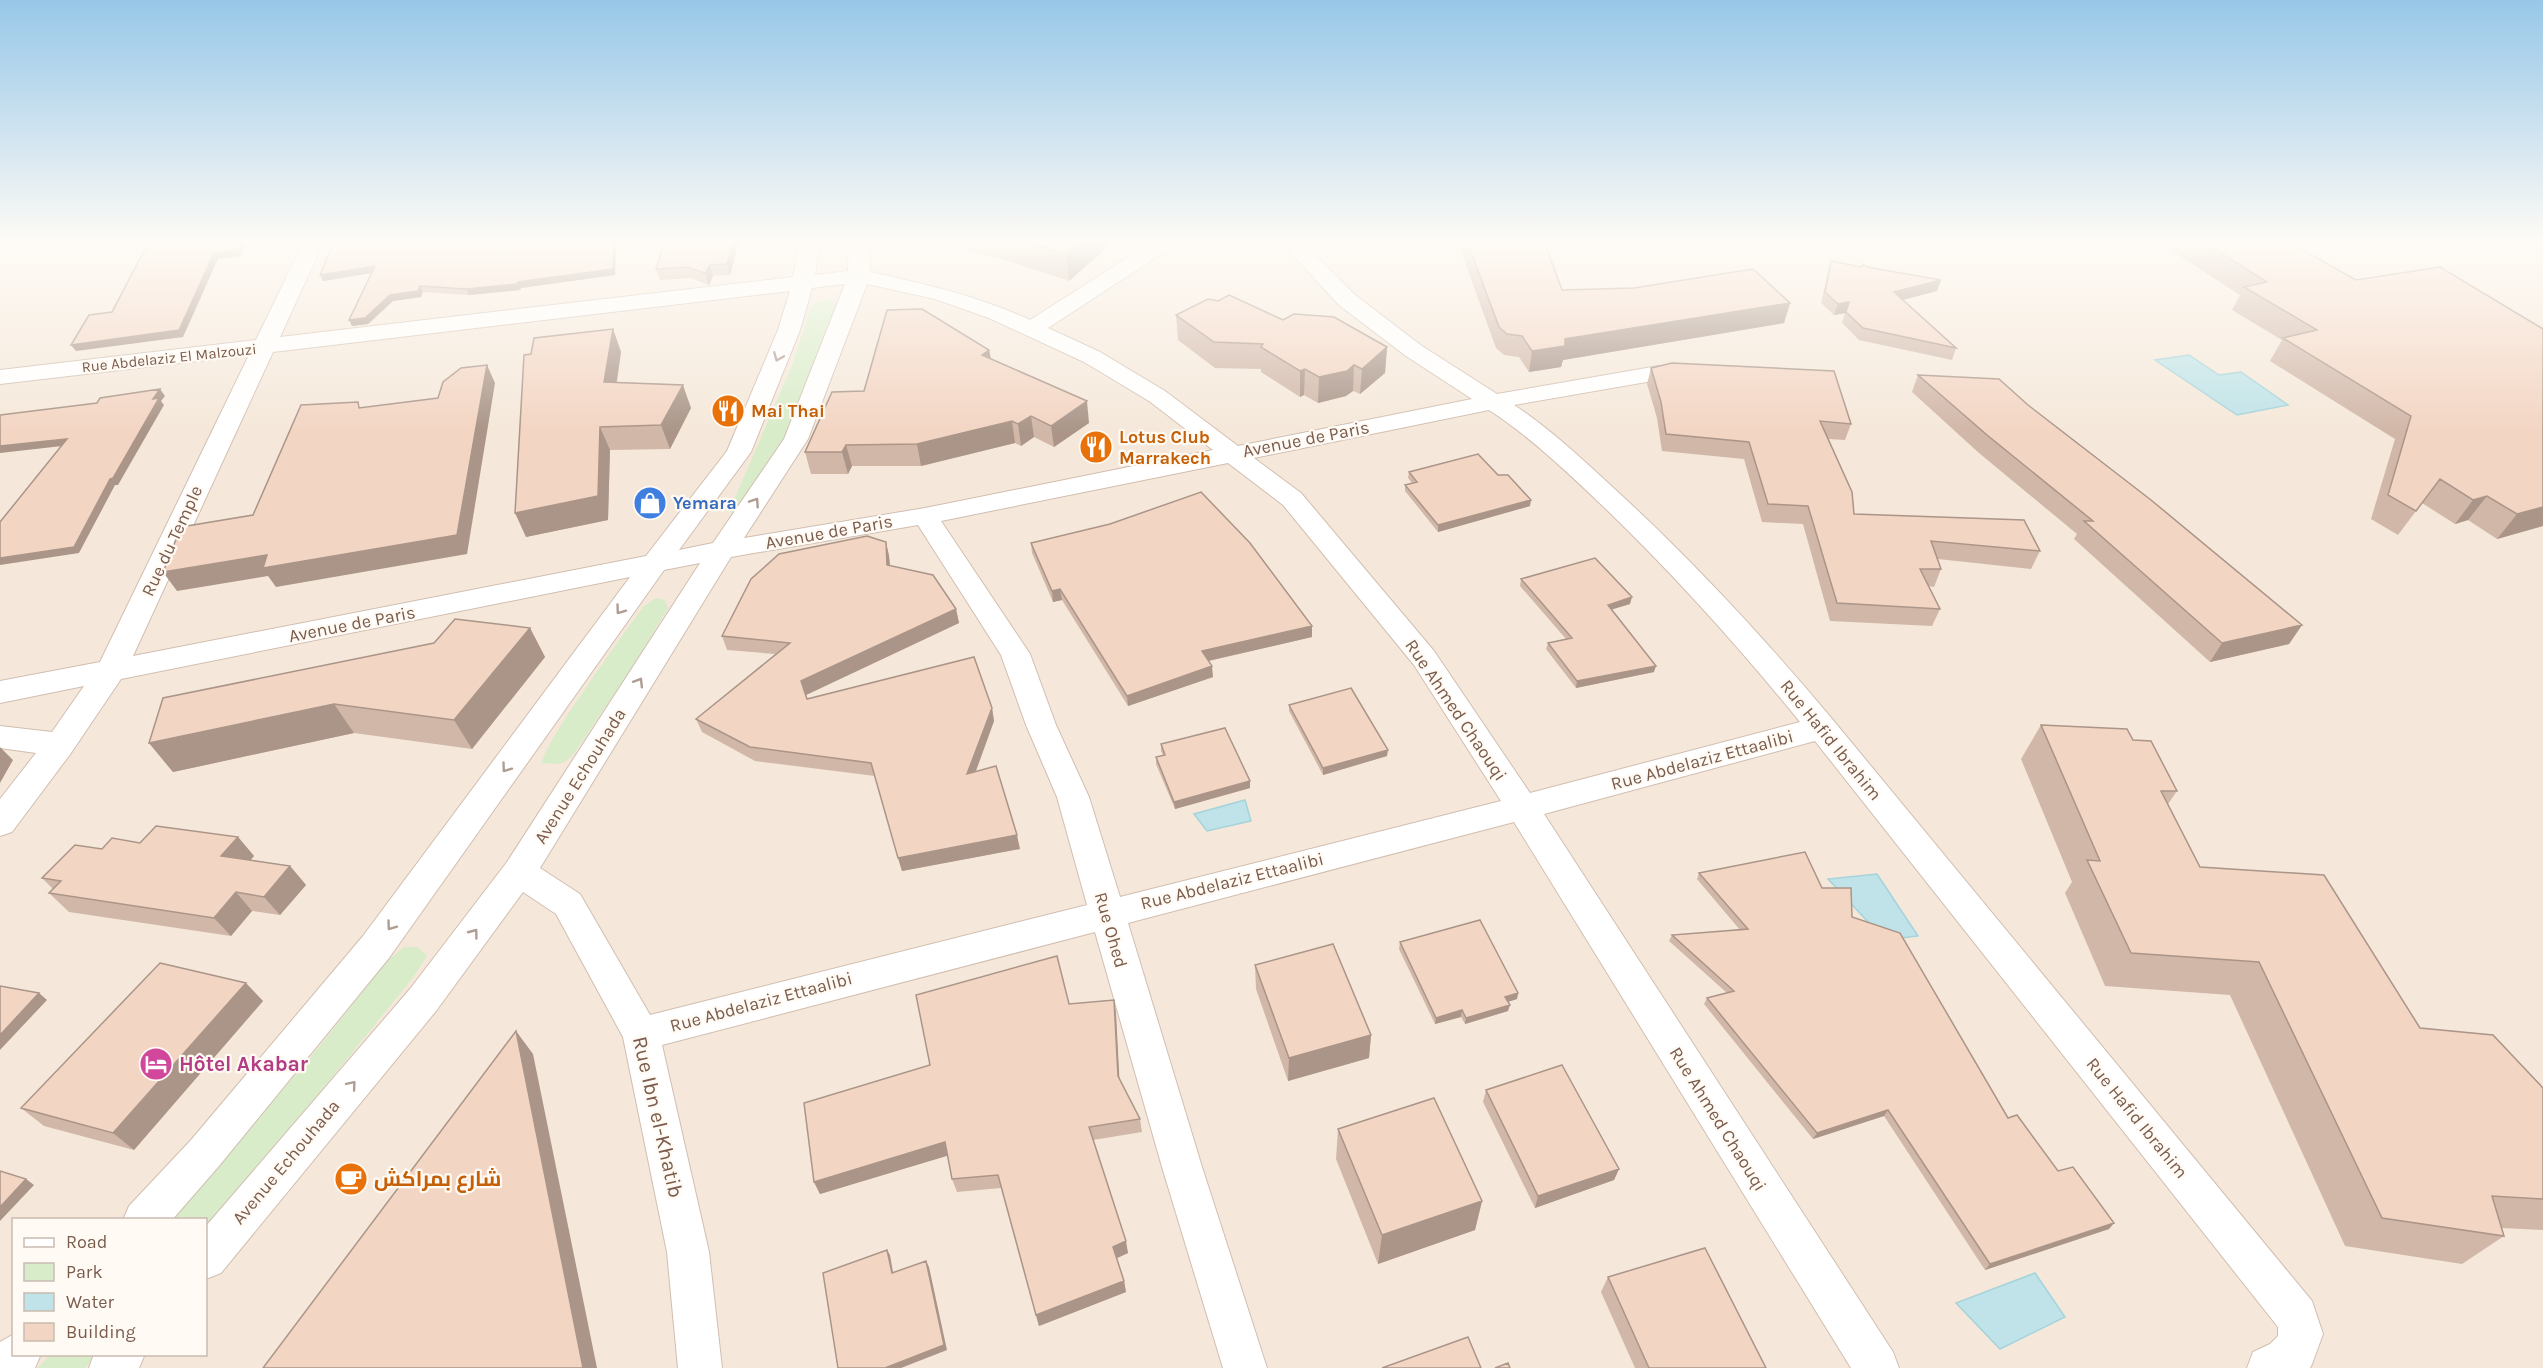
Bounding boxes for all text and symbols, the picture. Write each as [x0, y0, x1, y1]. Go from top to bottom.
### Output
street label: Rue Abdelaziz El Malzouzi [81, 340, 257, 376]
one-way arrow [773, 351, 785, 362]
restaurant icon: Mai Thai [710, 393, 746, 429]
place label: Mai Thai [751, 400, 825, 422]
street label: Avenue de Paris [1241, 416, 1371, 462]
place label: Lotus Club Marrakech [1119, 426, 1211, 469]
restaurant icon: Lotus Club Marrakech [1078, 429, 1114, 465]
street label: Rue du Temple [137, 482, 207, 600]
shop icon: Yemara [632, 485, 668, 521]
place label: Yemara [673, 492, 737, 514]
one-way arrow [747, 497, 758, 508]
street label: Avenue de Paris [764, 510, 894, 554]
street label: Avenue de Paris [287, 601, 417, 647]
one-way arrow [617, 604, 628, 615]
street label: Rue Ahmed Chaouqi [1400, 635, 1512, 785]
street label: Rue Hafid Ibrahim [1776, 675, 1886, 805]
one-way arrow [631, 678, 643, 688]
street label: Avenue Echouhada [529, 704, 631, 848]
street label: Rue Abdelaziz Ettaalibi [1608, 725, 1796, 795]
one-way arrow [502, 762, 513, 773]
street label: Rue Abdelaziz Ettaalibi [1138, 848, 1326, 914]
street label: Rue Ohed [1090, 890, 1132, 970]
one-way arrow [388, 919, 399, 930]
one-way arrow [466, 928, 477, 939]
street label: Rue Abdelaziz Ettaalibi [667, 967, 855, 1037]
street label: Rue Ibn el-Khatib [628, 1034, 688, 1200]
street label: Rue Ahmed Chaouqi [1665, 1043, 1771, 1195]
hotel icon: Hôtel Akabar [138, 1046, 174, 1082]
place label: Hôtel Akabar [179, 1052, 309, 1076]
street label: Rue Hafid Ibrahim [2082, 1053, 2192, 1183]
one-way arrow [345, 1081, 356, 1092]
street label: Avenue Echouhada [227, 1095, 345, 1229]
cafe icon: شارع بمراكش [333, 1161, 369, 1197]
place label: شارع بمراكش [374, 1167, 501, 1193]
legend [12, 1218, 207, 1356]
text: Road [66, 1231, 107, 1253]
text: Park [66, 1261, 103, 1283]
text: Water [66, 1291, 114, 1313]
text: Building [66, 1321, 136, 1343]

